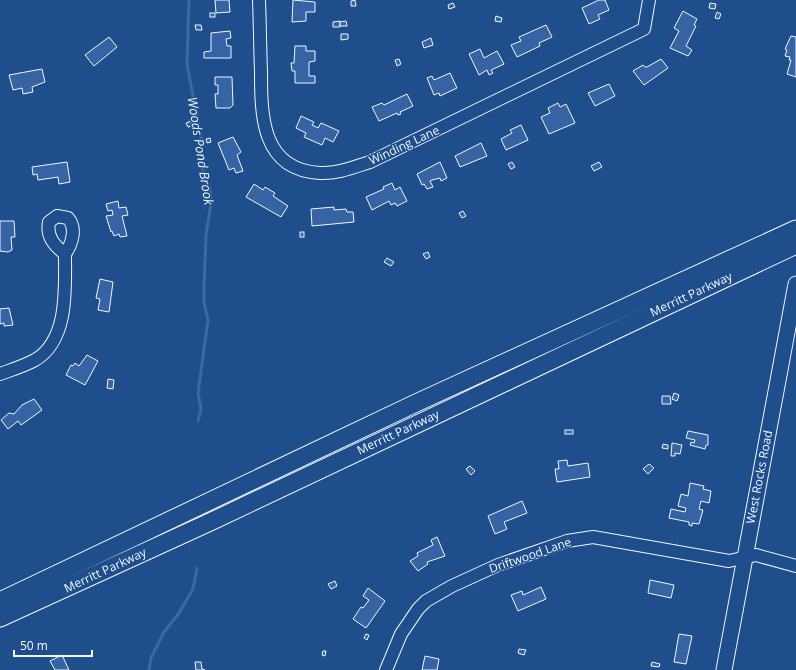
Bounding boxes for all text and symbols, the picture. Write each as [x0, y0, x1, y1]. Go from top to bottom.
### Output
water label: Woods Pond Brook [184, 96, 219, 207]
street label: Winding Lane [366, 121, 442, 169]
street label: Merritt Parkway [647, 267, 736, 321]
street label: Merritt Parkway [354, 405, 443, 459]
street label: West Rocks Road [742, 429, 776, 525]
street label: Driftwood Lane [486, 533, 574, 577]
street label: Merritt Parkway [61, 543, 150, 597]
scale bar [14, 632, 92, 658]
text: 50 m [20, 637, 48, 654]

